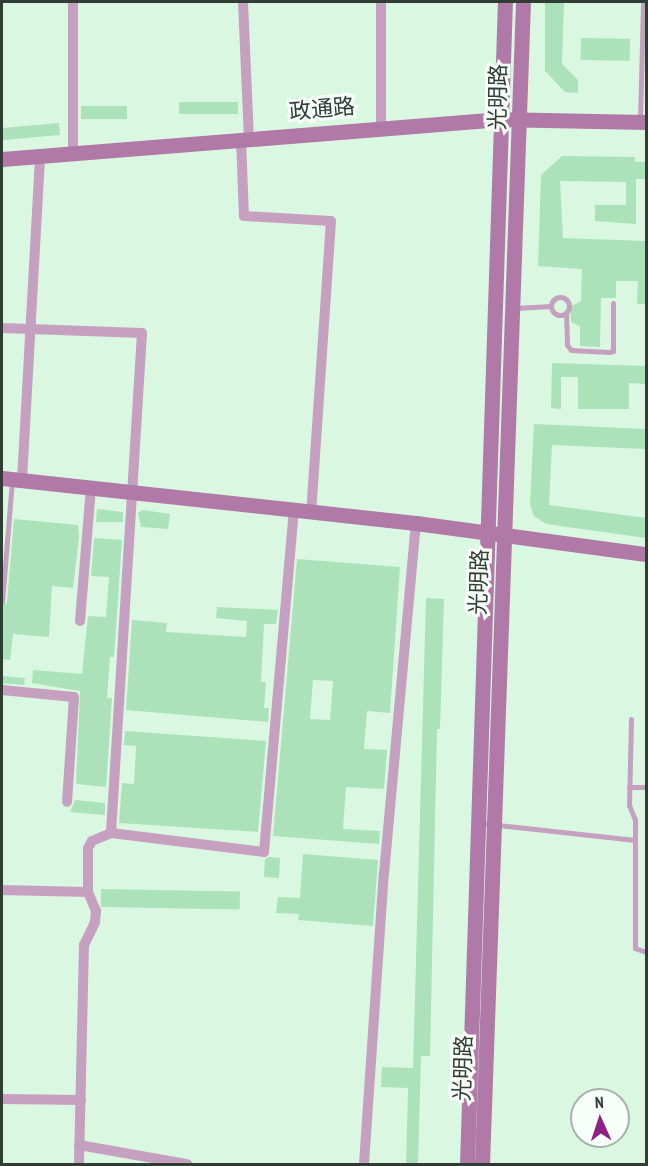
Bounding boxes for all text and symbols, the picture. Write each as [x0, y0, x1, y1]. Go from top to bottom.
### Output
street label: 光明路 [484, 64, 512, 130]
street label: 政通路 [288, 93, 356, 125]
street label: 光明路 [465, 549, 493, 615]
street label: 光明路 [449, 1035, 477, 1101]
north arrow [570, 1088, 630, 1148]
text: N [594, 1092, 604, 1112]

